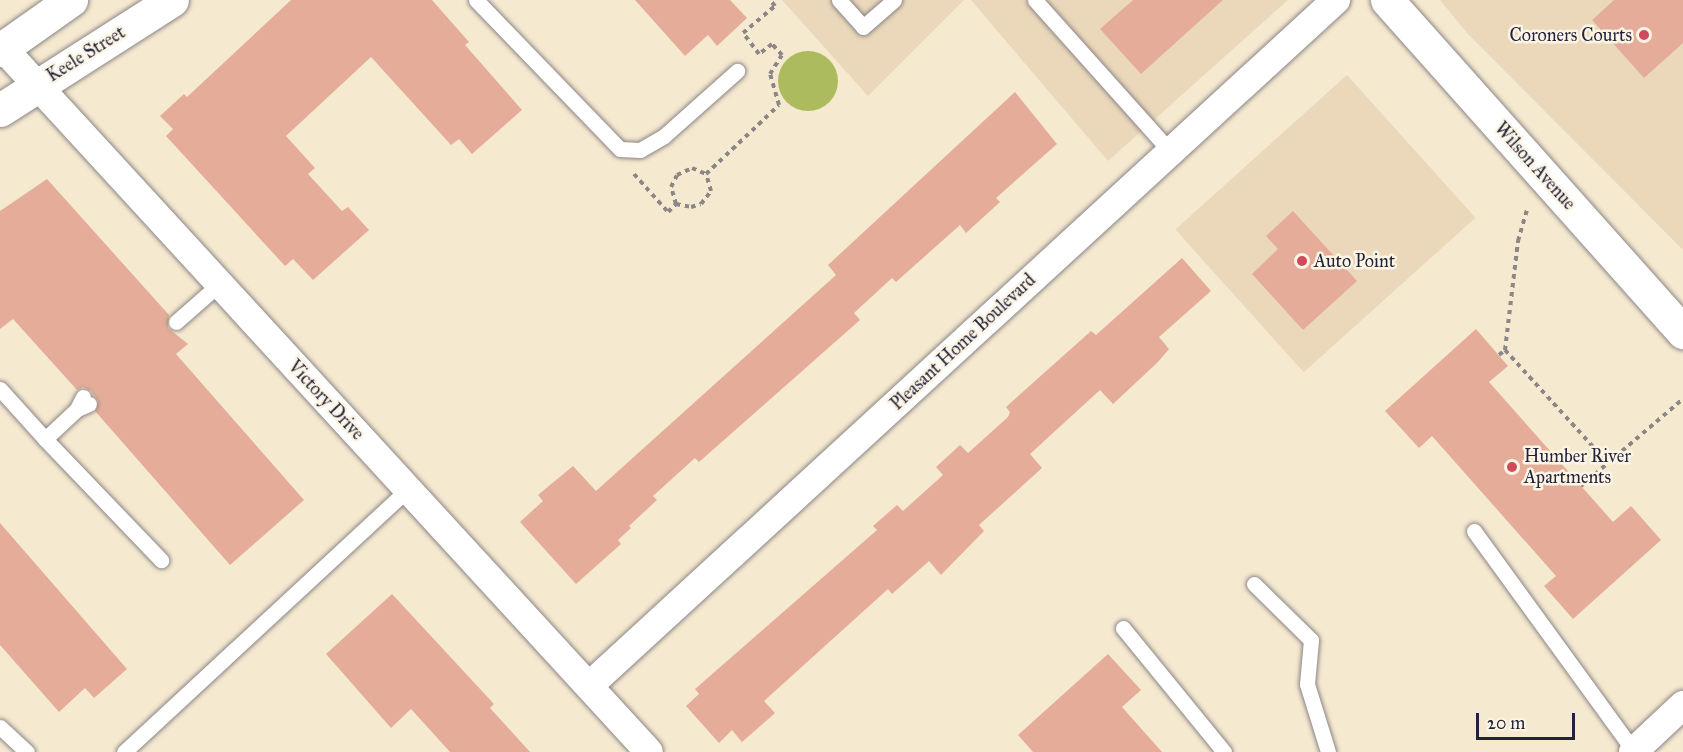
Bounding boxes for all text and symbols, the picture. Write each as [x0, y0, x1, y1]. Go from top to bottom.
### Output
street label: Keele Street [43, 21, 129, 87]
place label: Coroners Courts [1510, 24, 1632, 46]
marker: Coroners Courts [1637, 28, 1651, 42]
street label: Wilson Avenue [1490, 118, 1580, 214]
place label: Auto Point [1314, 250, 1395, 272]
marker: Auto Point [1295, 254, 1309, 268]
street label: Pleasant Home Boulevard [886, 269, 1040, 415]
street label: Victory Drive [284, 356, 368, 444]
place label: Humber River Apartments [1524, 446, 1631, 488]
marker: Humber River Apartments [1505, 460, 1519, 474]
scale bar [1479, 701, 1578, 739]
text: 20 m [1487, 712, 1525, 734]

